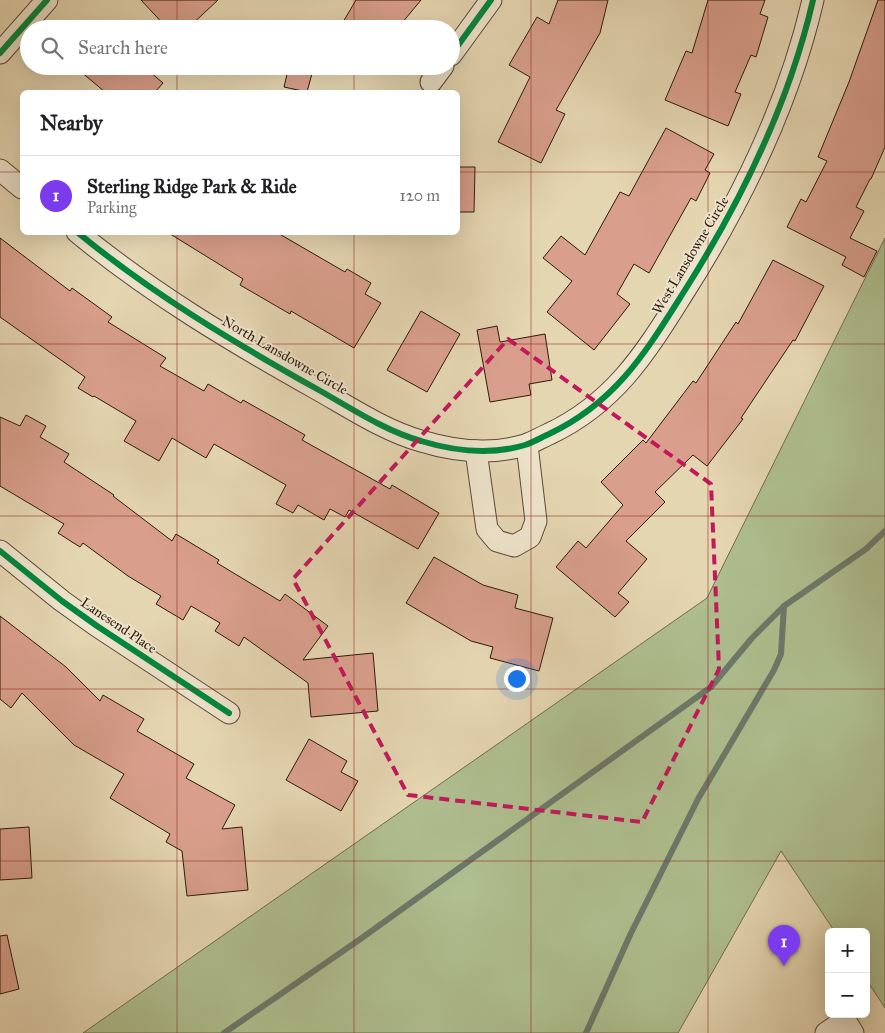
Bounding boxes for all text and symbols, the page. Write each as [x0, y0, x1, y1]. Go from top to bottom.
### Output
search box [20, 20, 460, 75]
icon: search [38, 34, 66, 62]
text: Search here [78, 36, 168, 59]
text: Nearby [40, 110, 103, 136]
text: Sterling Ridge Park & Ride [87, 175, 297, 198]
text: 1 [53, 186, 59, 205]
text: 120 m [400, 186, 440, 205]
street label: West Lansdowne Circle [649, 193, 732, 317]
text: Parking [87, 198, 136, 217]
street label: North Lansdowne Circle [219, 312, 351, 398]
street label: Lanesend Place [78, 594, 160, 657]
your location [504, 666, 530, 692]
pin: 1 [768, 925, 800, 966]
map controls [825, 928, 870, 1018]
button: + [825, 928, 870, 973]
button: − [825, 973, 870, 1018]

